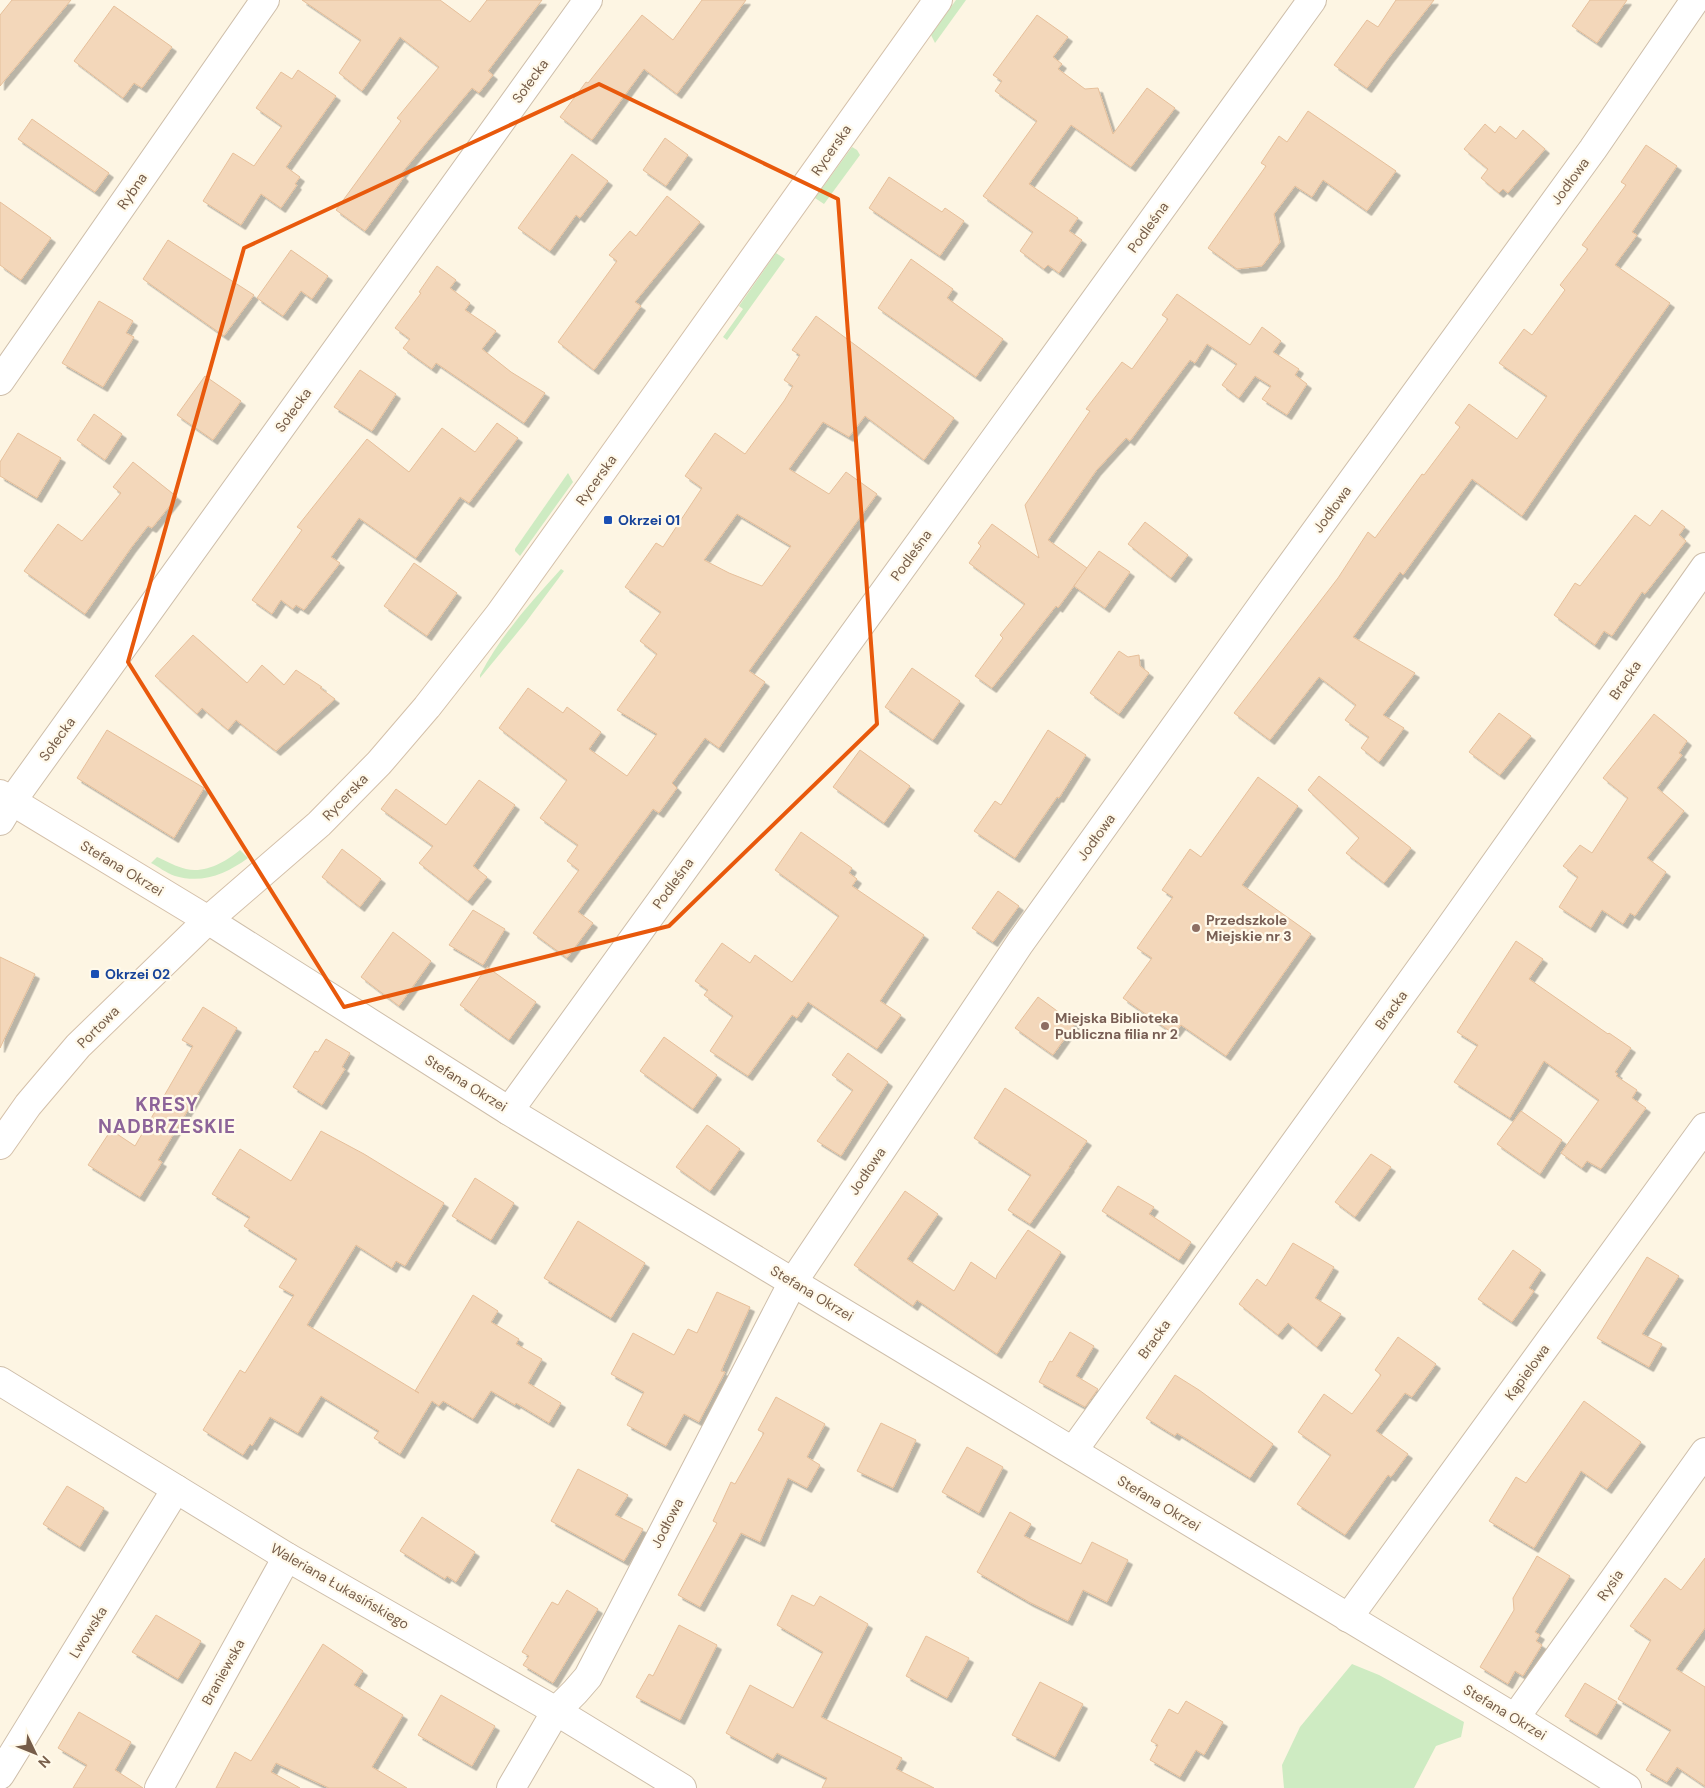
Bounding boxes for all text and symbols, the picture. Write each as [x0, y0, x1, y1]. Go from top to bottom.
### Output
street label: Sołecka [508, 55, 552, 107]
street label: Rycerska [807, 121, 855, 179]
street label: Jodłowa [1547, 154, 1593, 208]
street label: Rybna [113, 169, 151, 213]
street label: Podleśna [1124, 198, 1172, 256]
street label: Sołecka [271, 384, 315, 436]
street label: Rycerska [572, 451, 620, 509]
street label: Jodłowa [1309, 482, 1355, 536]
place label: Okrzei 01 [618, 511, 680, 529]
marker: Okrzei 01 [602, 514, 614, 526]
street label: Podleśna [887, 526, 935, 584]
street label: Bracka [1605, 657, 1645, 703]
street label: Sołecka [35, 713, 79, 765]
street label: Rycerska [318, 770, 372, 824]
street label: Jodłowa [1073, 810, 1119, 864]
street label: Stefana Okrzei [77, 836, 167, 900]
street label: Podleśna [649, 854, 697, 912]
place label: Przedszkole Miejskie nr 3 [1206, 911, 1292, 945]
marker: Przedszkole Miejskie nr 3 [1190, 922, 1202, 934]
place label: Okrzei 02 [105, 965, 170, 983]
marker: Okrzei 02 [89, 968, 101, 980]
street label: Bracka [1371, 987, 1411, 1033]
street label: Portowa [73, 1002, 123, 1052]
place label: Miejska Biblioteka Publiczna filia nr 2 [1055, 1009, 1178, 1043]
marker: Miejska Biblioteka Publiczna filia nr 2 [1039, 1020, 1051, 1032]
street label: Stefana Okrzei [422, 1051, 510, 1115]
district label: KRESY NADBRZESKIE [98, 1092, 236, 1139]
street label: Jodłowa [845, 1144, 889, 1198]
street label: Stefana Okrzei [767, 1261, 857, 1325]
street label: Bracka [1134, 1316, 1174, 1362]
street label: Kąpielowa [1501, 1341, 1553, 1403]
street label: Stefana Okrzei [1114, 1471, 1204, 1535]
street label: Jodłowa [647, 1495, 687, 1551]
street label: Waleriana Łukasińskiego [267, 1539, 413, 1633]
street label: Rysia [1593, 1566, 1627, 1604]
street label: Lwowska [65, 1603, 111, 1661]
street label: Braniewska [198, 1636, 248, 1708]
street label: Stefana Okrzei [1460, 1680, 1550, 1744]
north arrow [10, 1728, 60, 1778]
text: N [34, 1752, 55, 1772]

